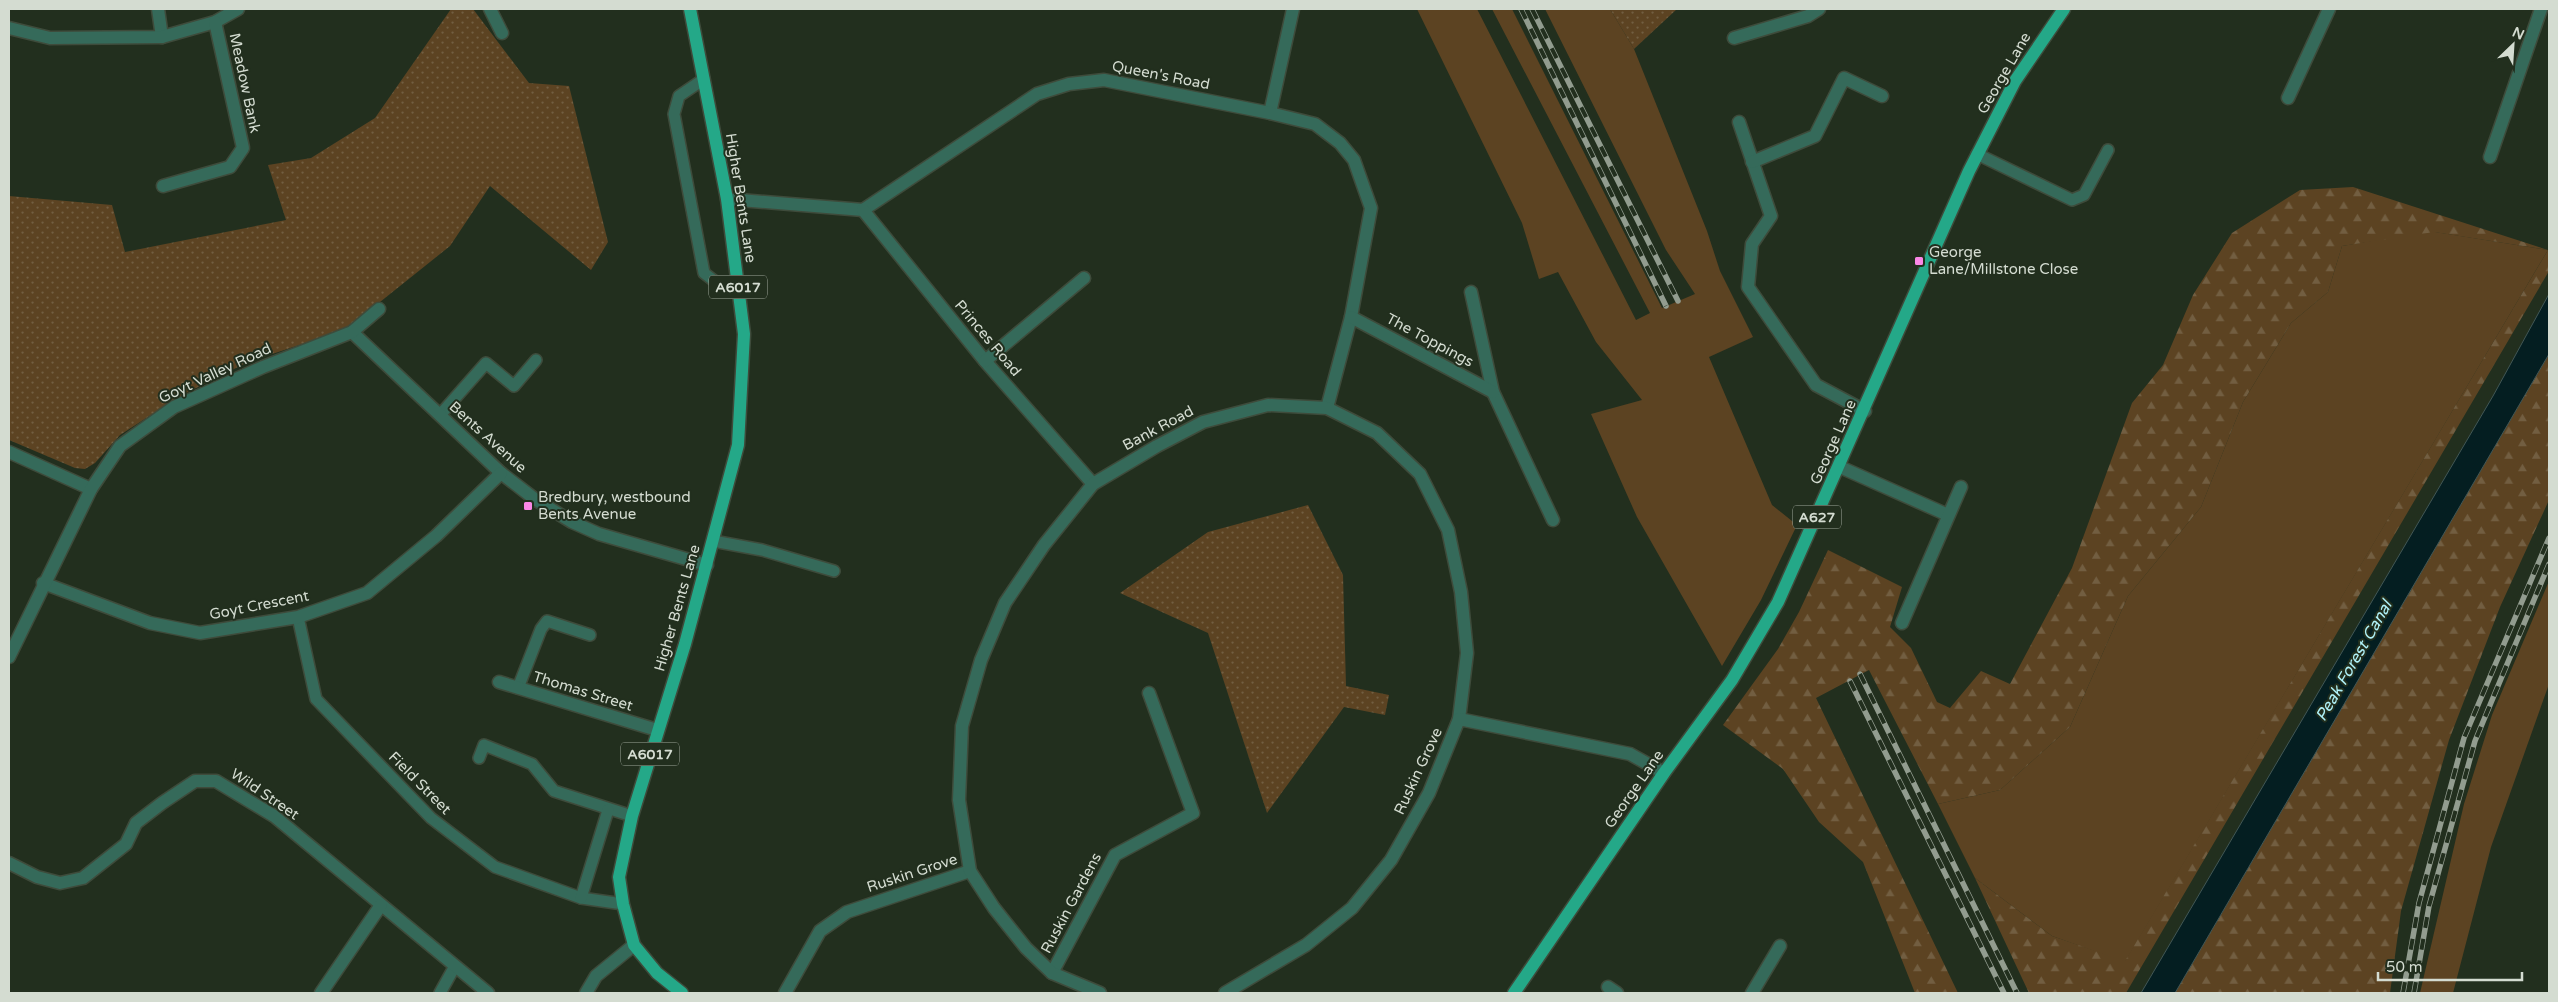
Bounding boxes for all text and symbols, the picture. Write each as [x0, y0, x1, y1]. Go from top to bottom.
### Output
north arrow [2488, 20, 2538, 70]
text: N [2510, 24, 2527, 44]
street label: George Lane [1973, 29, 2035, 117]
street label: Meadow Bank [226, 31, 264, 135]
street label: Queen's Road [1110, 57, 1212, 93]
street label: Higher Bents Lane [722, 132, 760, 264]
place label: George Lane/Millstone Close [1929, 243, 2078, 278]
marker: George Lane/Millstone Close [1913, 255, 1925, 267]
road number: A6017 [709, 276, 767, 298]
street label: Princes Road [951, 296, 1025, 380]
street label: The Toppings [1383, 309, 1477, 371]
street label: Goyt Valley Road [156, 339, 274, 407]
street label: Bents Avenue [445, 397, 531, 477]
street label: George Lane [1806, 397, 1860, 487]
street label: Bank Road [1119, 402, 1197, 454]
place label: Bredbury, westbound Bents Avenue [538, 488, 691, 523]
marker: Bredbury, westbound Bents Avenue [522, 500, 534, 512]
road number: A627 [1793, 506, 1841, 528]
street label: Higher Bents Lane [650, 543, 704, 673]
street label: Goyt Crescent [208, 586, 311, 623]
water label: Peak Forest Canal [2311, 595, 2398, 725]
street label: Thomas Street [531, 667, 635, 715]
street label: Ruskin Grove [1390, 725, 1446, 817]
road number: A6017 [621, 742, 679, 766]
street label: George Lane [1601, 747, 1667, 831]
street label: Field Street [385, 748, 455, 818]
street label: Wild Street [227, 765, 303, 824]
street label: Ruskin Grove [864, 850, 960, 896]
street label: Ruskin Gardens [1037, 850, 1105, 956]
scale bar [2378, 950, 2522, 982]
text: 50 m [2386, 958, 2423, 976]

